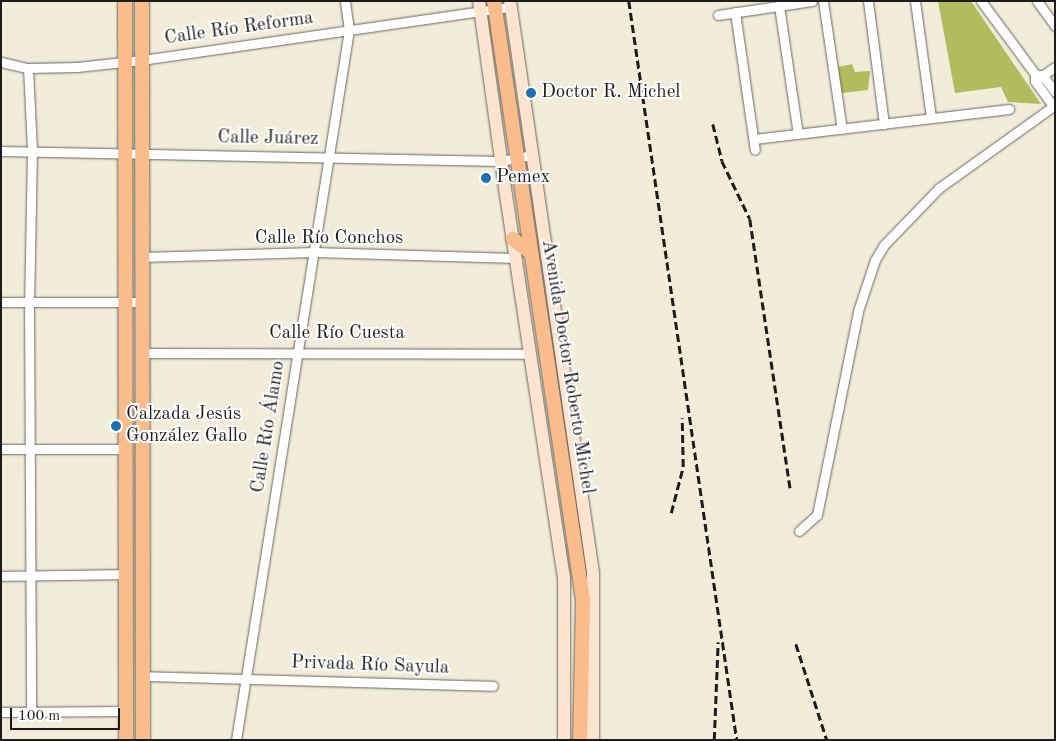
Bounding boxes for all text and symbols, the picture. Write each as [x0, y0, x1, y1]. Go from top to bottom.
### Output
street label: Calle Río Reforma [163, 7, 315, 51]
place label: Doctor R. Michel [541, 82, 680, 104]
marker: Doctor R. Michel [525, 87, 537, 99]
street label: Calle Juárez [217, 127, 319, 151]
place label: Pemex [496, 167, 550, 189]
marker: Pemex [480, 172, 492, 184]
street label: Calle Río Conchos [255, 228, 403, 250]
street label: Avenida Doctor Roberto Michel [536, 238, 598, 496]
street label: Calle Río Cuesta [269, 323, 405, 345]
street label: Calle Río Álamo [247, 359, 291, 495]
place label: Calzada Jesús González Gallo [126, 404, 247, 448]
marker: Calzada Jesús González Gallo [110, 420, 122, 432]
street label: Privada Río Sayula [290, 652, 450, 680]
scale bar [12, 698, 122, 730]
text: 100 m [18, 709, 60, 724]

